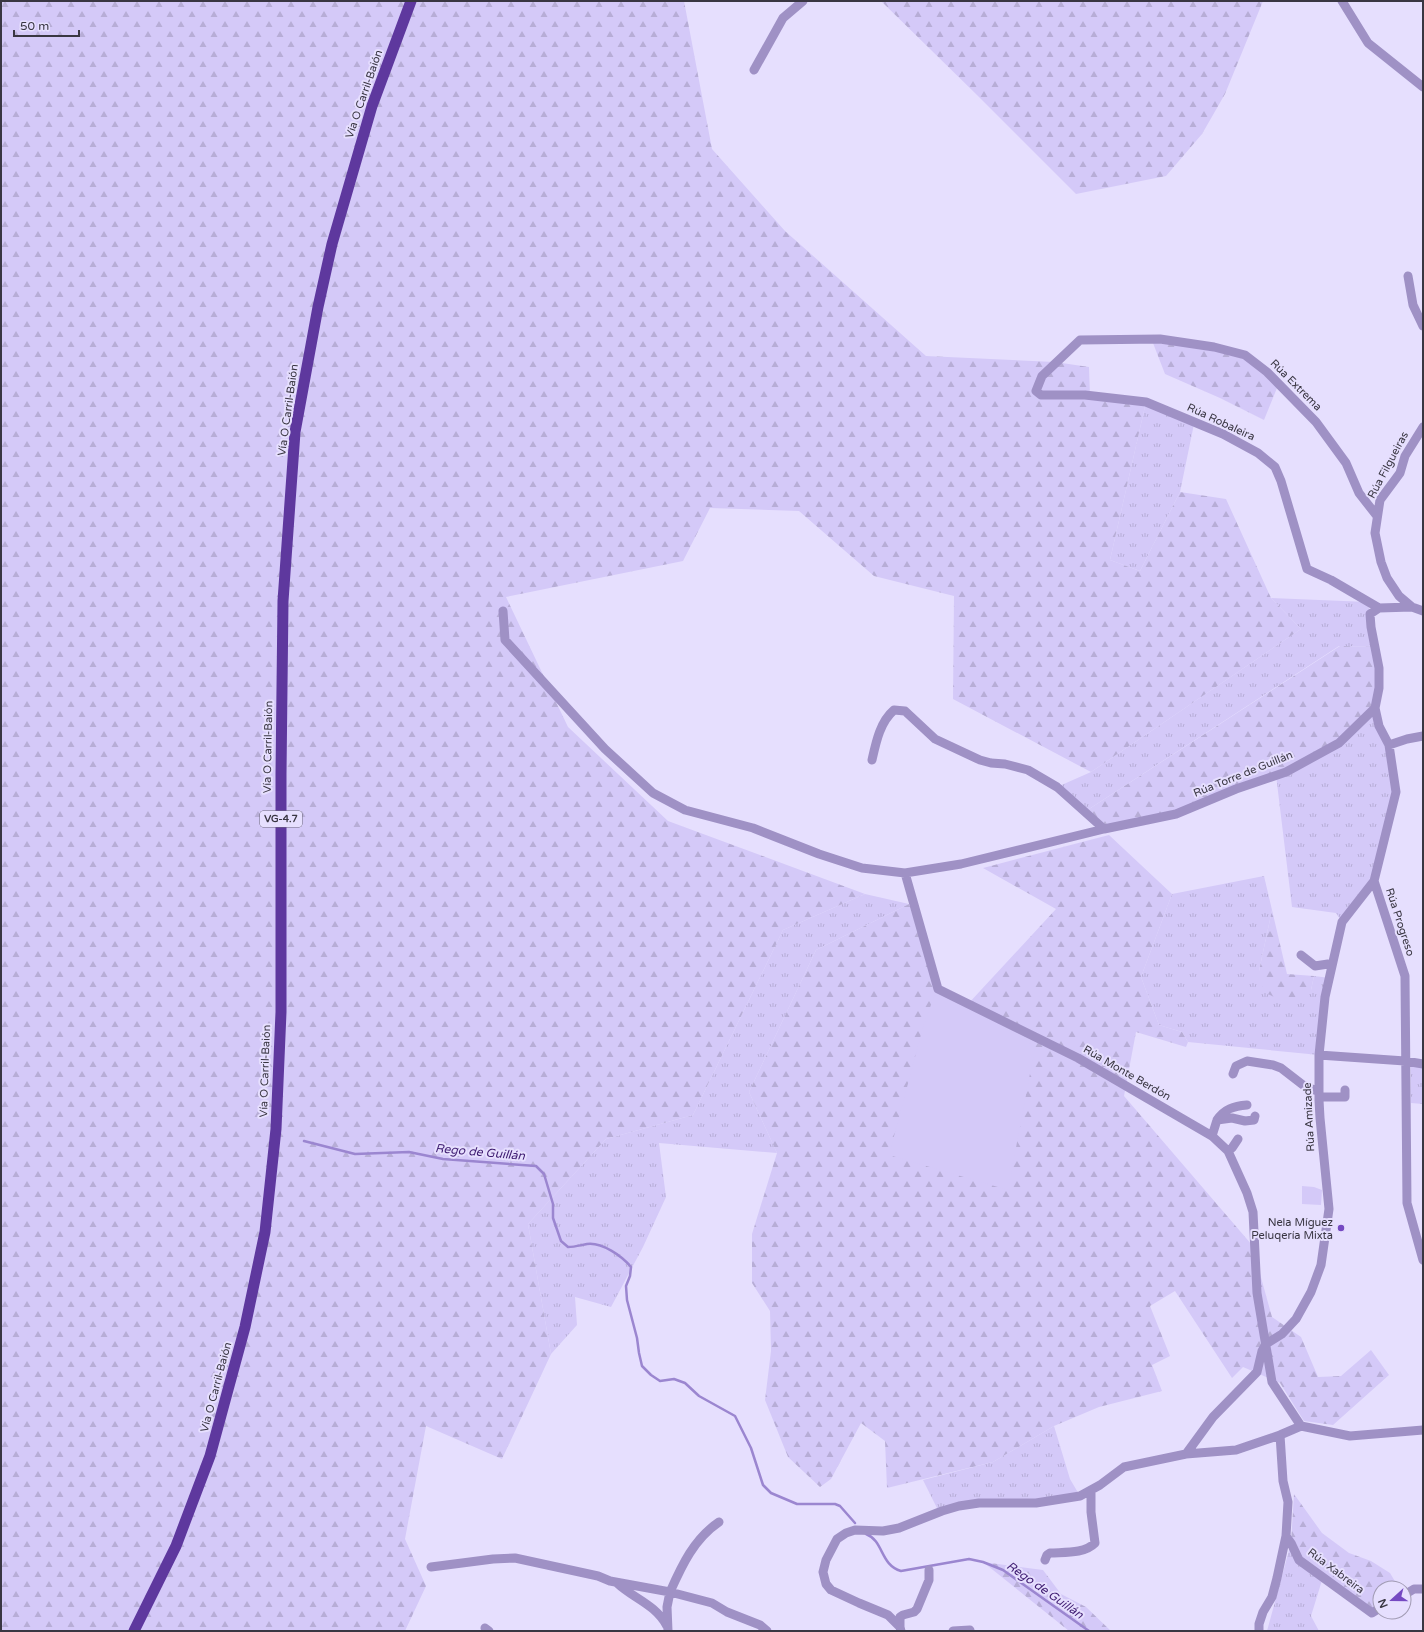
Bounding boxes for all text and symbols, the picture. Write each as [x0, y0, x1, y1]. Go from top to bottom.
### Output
scale bar [14, 12, 79, 38]
text: 50 m [20, 19, 49, 33]
street label: Vía O Carril-Baión [343, 48, 385, 140]
street label: Rúa Extrema [1268, 357, 1324, 413]
street label: Vía O Carril-Baión [275, 363, 301, 457]
street label: Rúa Robaleira [1185, 401, 1257, 443]
street label: Rúa Filgueiras [1365, 429, 1411, 501]
street label: Vía O Carril-Baión [261, 701, 275, 793]
street label: Rúa Torre de Guillán [1192, 748, 1294, 800]
road number: VG-4.7 [260, 811, 302, 827]
street label: Rúa Progreso [1383, 886, 1417, 958]
street label: Vía O Carril-Baión [257, 1025, 273, 1117]
street label: Rúa Monte Berdón [1081, 1043, 1173, 1103]
street label: Rúa Amizade [1301, 1082, 1317, 1152]
water label: Rego de Guillán [434, 1141, 526, 1163]
place label: Nela Míguez Peluqería Mixta [1251, 1216, 1334, 1242]
marker: Nela Míguez Peluqería Mixta [1336, 1223, 1346, 1233]
street label: Vía O Carril-Baión [198, 1341, 234, 1433]
street label: Rúa Xabreira [1305, 1546, 1367, 1596]
water label: Rego de Guillán [1004, 1558, 1087, 1622]
north arrow [1372, 1580, 1412, 1620]
text: N [1375, 1597, 1391, 1610]

